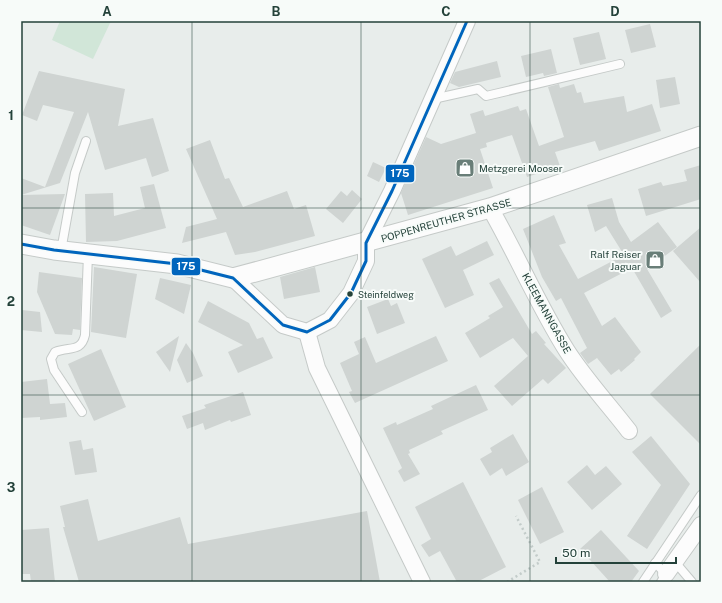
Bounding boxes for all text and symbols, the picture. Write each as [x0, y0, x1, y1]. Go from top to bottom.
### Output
text: A [102, 4, 112, 19]
text: B [272, 4, 281, 19]
text: C [441, 4, 451, 19]
text: D [610, 4, 620, 19]
text: 1 [8, 108, 14, 123]
shop icon: Metzgerei Mooser [454, 157, 476, 179]
place label: Metzgerei Mooser [479, 162, 563, 174]
line badge: 175 [385, 164, 415, 183]
text: 175 [390, 167, 410, 179]
street label: POPPENREUTHER STRASSE [379, 196, 513, 244]
place label: Ralf Reiser Jaguar [590, 248, 641, 272]
shop icon: Ralf Reiser Jaguar [644, 249, 666, 271]
line badge: 175 [171, 257, 201, 276]
text: 175 [176, 260, 196, 272]
street label: KLEEMANNGASSE [520, 271, 574, 355]
marker: Steinfeldweg [345, 289, 355, 299]
place label: Steinfeldweg [358, 289, 414, 300]
text: 2 [7, 294, 15, 309]
text: 3 [7, 480, 16, 495]
scale bar [556, 539, 676, 565]
text: 50 m [562, 546, 590, 560]

